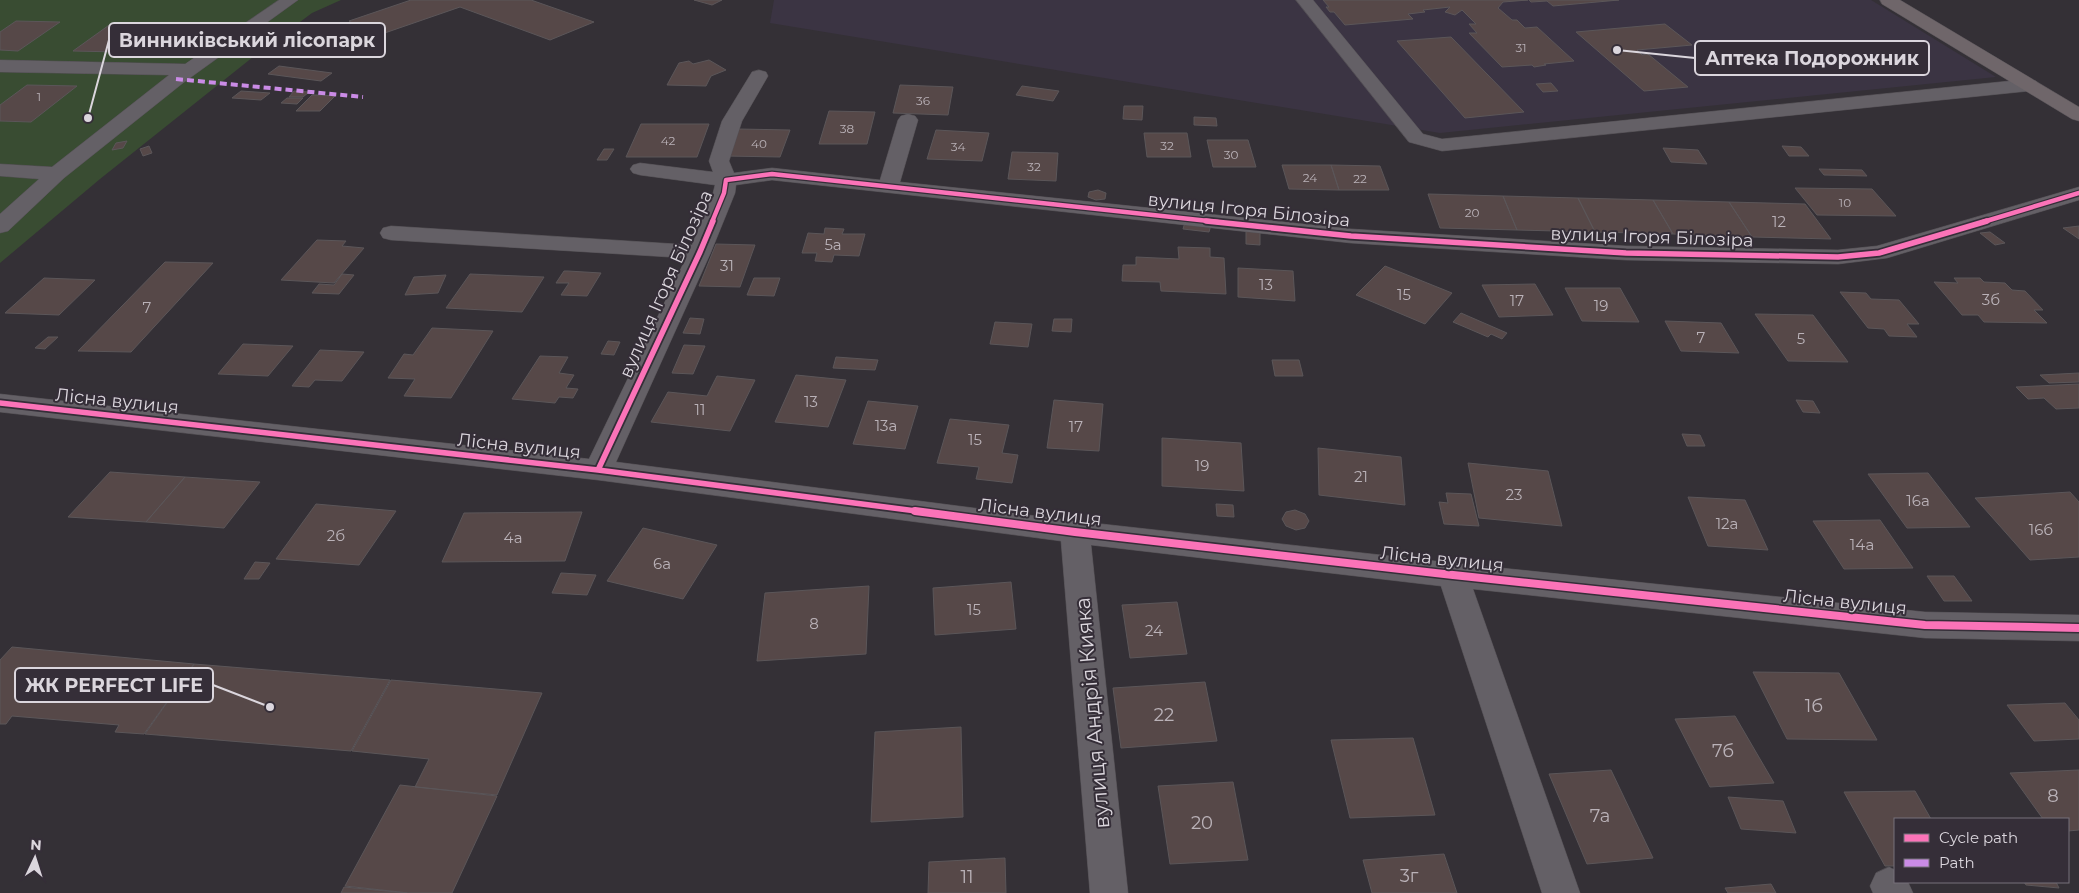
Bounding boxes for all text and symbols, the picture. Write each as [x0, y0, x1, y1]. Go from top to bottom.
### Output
callout: Винниківський лісопарк [109, 23, 385, 57]
text: Винниківський лісопарк [119, 29, 376, 52]
house number: 31 [1515, 40, 1527, 55]
callout: Аптека Подорожник [1695, 41, 1929, 75]
text: Аптека Подорожник [1705, 47, 1920, 70]
house number: 1 [37, 89, 41, 104]
house number: 36 [916, 93, 930, 108]
house number: 38 [840, 121, 855, 136]
house number: 42 [661, 133, 676, 148]
house number: 40 [751, 136, 767, 151]
house number: 32 [1160, 138, 1174, 153]
house number: 34 [951, 139, 965, 154]
house number: 30 [1224, 147, 1238, 162]
house number: 32 [1027, 159, 1041, 174]
house number: 24 [1303, 170, 1317, 185]
house number: 22 [1353, 171, 1367, 186]
street label: вулиця Ігоря Білозіра [615, 187, 717, 381]
street label: вулиця Ігоря Білозіра [1147, 188, 1351, 232]
house number: 10 [1839, 195, 1851, 210]
house number: 20 [1465, 205, 1479, 220]
house number: 12 [1772, 212, 1786, 231]
street label: вулиця Ігоря Білозіра [1550, 222, 1754, 252]
house number: 5а [824, 235, 842, 254]
house number: 31 [720, 256, 734, 275]
house number: 13 [1259, 275, 1273, 294]
house number: 15 [1397, 285, 1411, 304]
house number: 3б [1982, 290, 2000, 309]
house number: 17 [1510, 291, 1524, 310]
house number: 19 [1594, 296, 1608, 315]
house number: 7 [143, 298, 152, 317]
house number: 7 [1697, 328, 1706, 347]
house number: 5 [1797, 329, 1805, 348]
street label: Лісна вулиця [54, 384, 180, 418]
house number: 13 [804, 392, 818, 411]
house number: 11 [695, 400, 705, 419]
house number: 13а [875, 416, 897, 435]
house number: 17 [1069, 417, 1083, 436]
street label: Лісна вулиця [456, 429, 582, 463]
house number: 15 [968, 430, 982, 449]
house number: 19 [1195, 456, 1209, 475]
house number: 21 [1354, 467, 1368, 486]
house number: 23 [1506, 485, 1522, 504]
house number: 16а [1906, 491, 1930, 510]
street label: Лісна вулиця [977, 494, 1103, 530]
house number: 12а [1716, 514, 1738, 533]
house number: 16б [2029, 520, 2053, 539]
house number: 2б [327, 526, 345, 545]
house number: 4а [503, 528, 523, 547]
house number: 14а [1850, 535, 1874, 554]
street label: Лісна вулиця [1379, 542, 1505, 576]
house number: 6а [653, 554, 671, 573]
street label: Лісна вулиця [1782, 585, 1908, 619]
street label: вулиця Андрія Кияка [1069, 596, 1115, 830]
house number: 15 [967, 600, 981, 619]
house number: 8 [809, 614, 819, 633]
house number: 24 [1145, 621, 1163, 640]
callout: ЖК PERFECT LIFE [15, 668, 213, 702]
text: ЖК PERFECT LIFE [25, 674, 203, 697]
house number: 1б [1805, 695, 1823, 717]
house number: 22 [1154, 704, 1174, 726]
house number: 7б [1712, 740, 1734, 762]
house number: 8 [2047, 785, 2059, 807]
house number: 7а [1590, 805, 1610, 827]
house number: 20 [1191, 812, 1213, 834]
legend [1894, 818, 2069, 883]
text: Cycle path [1939, 828, 2018, 847]
north arrow [10, 833, 60, 883]
text: N [30, 836, 42, 854]
text: Path [1939, 853, 1975, 872]
house number: 3г [1400, 865, 1419, 887]
house number: 11 [961, 866, 974, 888]

